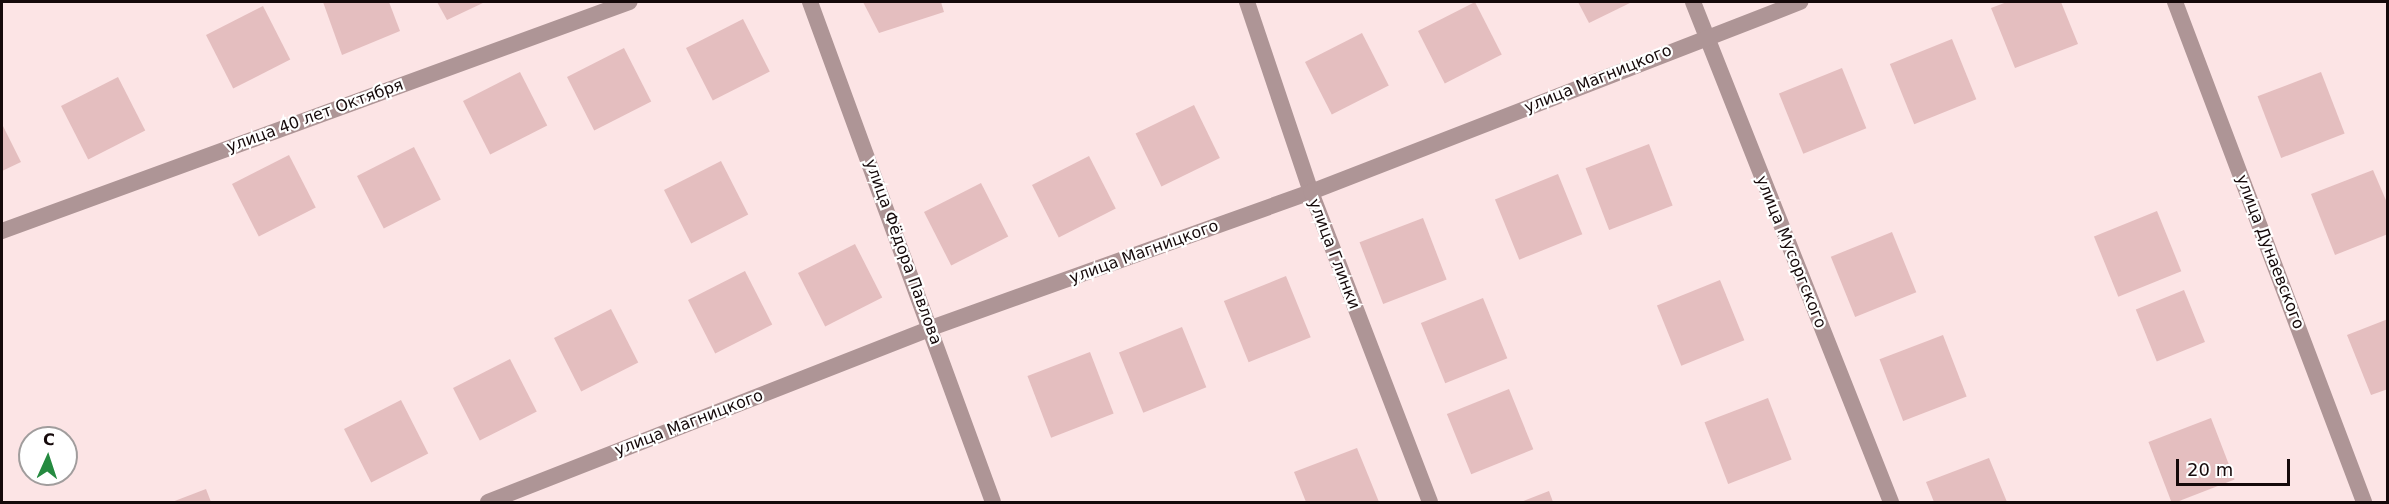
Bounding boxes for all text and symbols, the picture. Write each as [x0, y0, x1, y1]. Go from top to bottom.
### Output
street label: улица Магницкого [1521, 41, 1675, 117]
street label: улица 40 лет Октября [224, 75, 406, 157]
street label: улица Фёдора Павлова [860, 157, 946, 347]
street label: улица Дунаевского [2232, 172, 2308, 332]
street label: улица Мусоргского [1752, 173, 1830, 331]
street label: улица Глинки [1304, 196, 1364, 312]
street label: улица Магницкого [1067, 216, 1221, 288]
street label: улица Магницкого [612, 386, 766, 460]
north arrow [18, 426, 78, 486]
text: С [42, 430, 55, 449]
scale bar [2179, 447, 2293, 485]
text: 20 m [2187, 459, 2233, 480]

